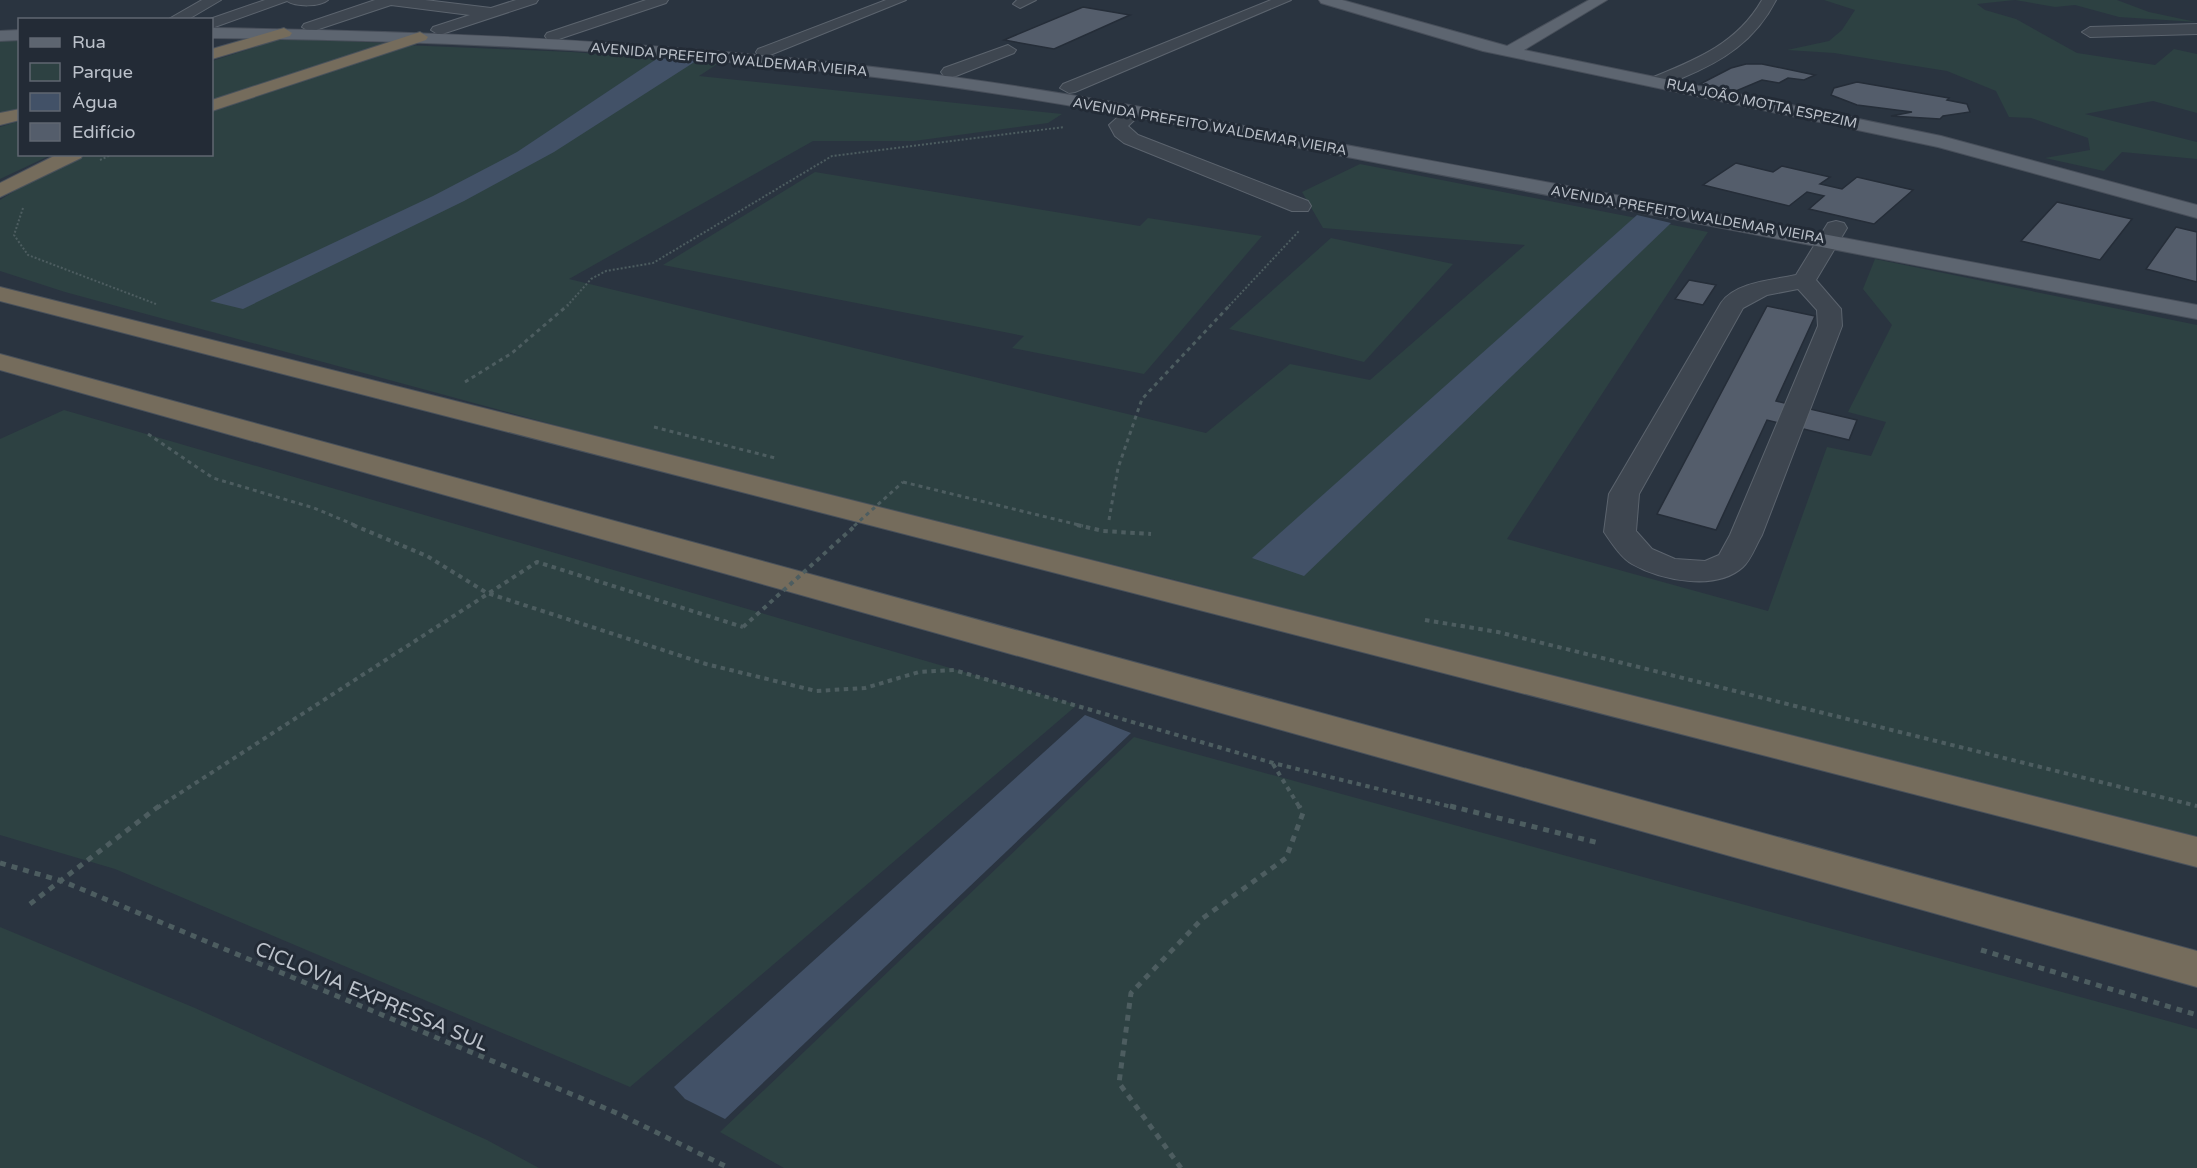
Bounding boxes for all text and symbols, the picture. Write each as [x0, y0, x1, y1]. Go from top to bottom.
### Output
legend [18, 18, 213, 156]
text: Rua [72, 31, 106, 53]
street label: AVENIDA PREFEITO WALDEMAR VIEIRA [590, 39, 868, 80]
text: Parque [72, 61, 133, 83]
street label: RUA JOÃO MOTTA ESPEZIM [1665, 75, 1859, 132]
text: Água [72, 91, 118, 113]
street label: AVENIDA PREFEITO WALDEMAR VIEIRA [1072, 94, 1348, 159]
text: Edifício [72, 121, 136, 143]
street label: AVENIDA PREFEITO WALDEMAR VIEIRA [1550, 182, 1826, 247]
street label: CICLOVIA EXPRESSA SUL [251, 937, 492, 1057]

